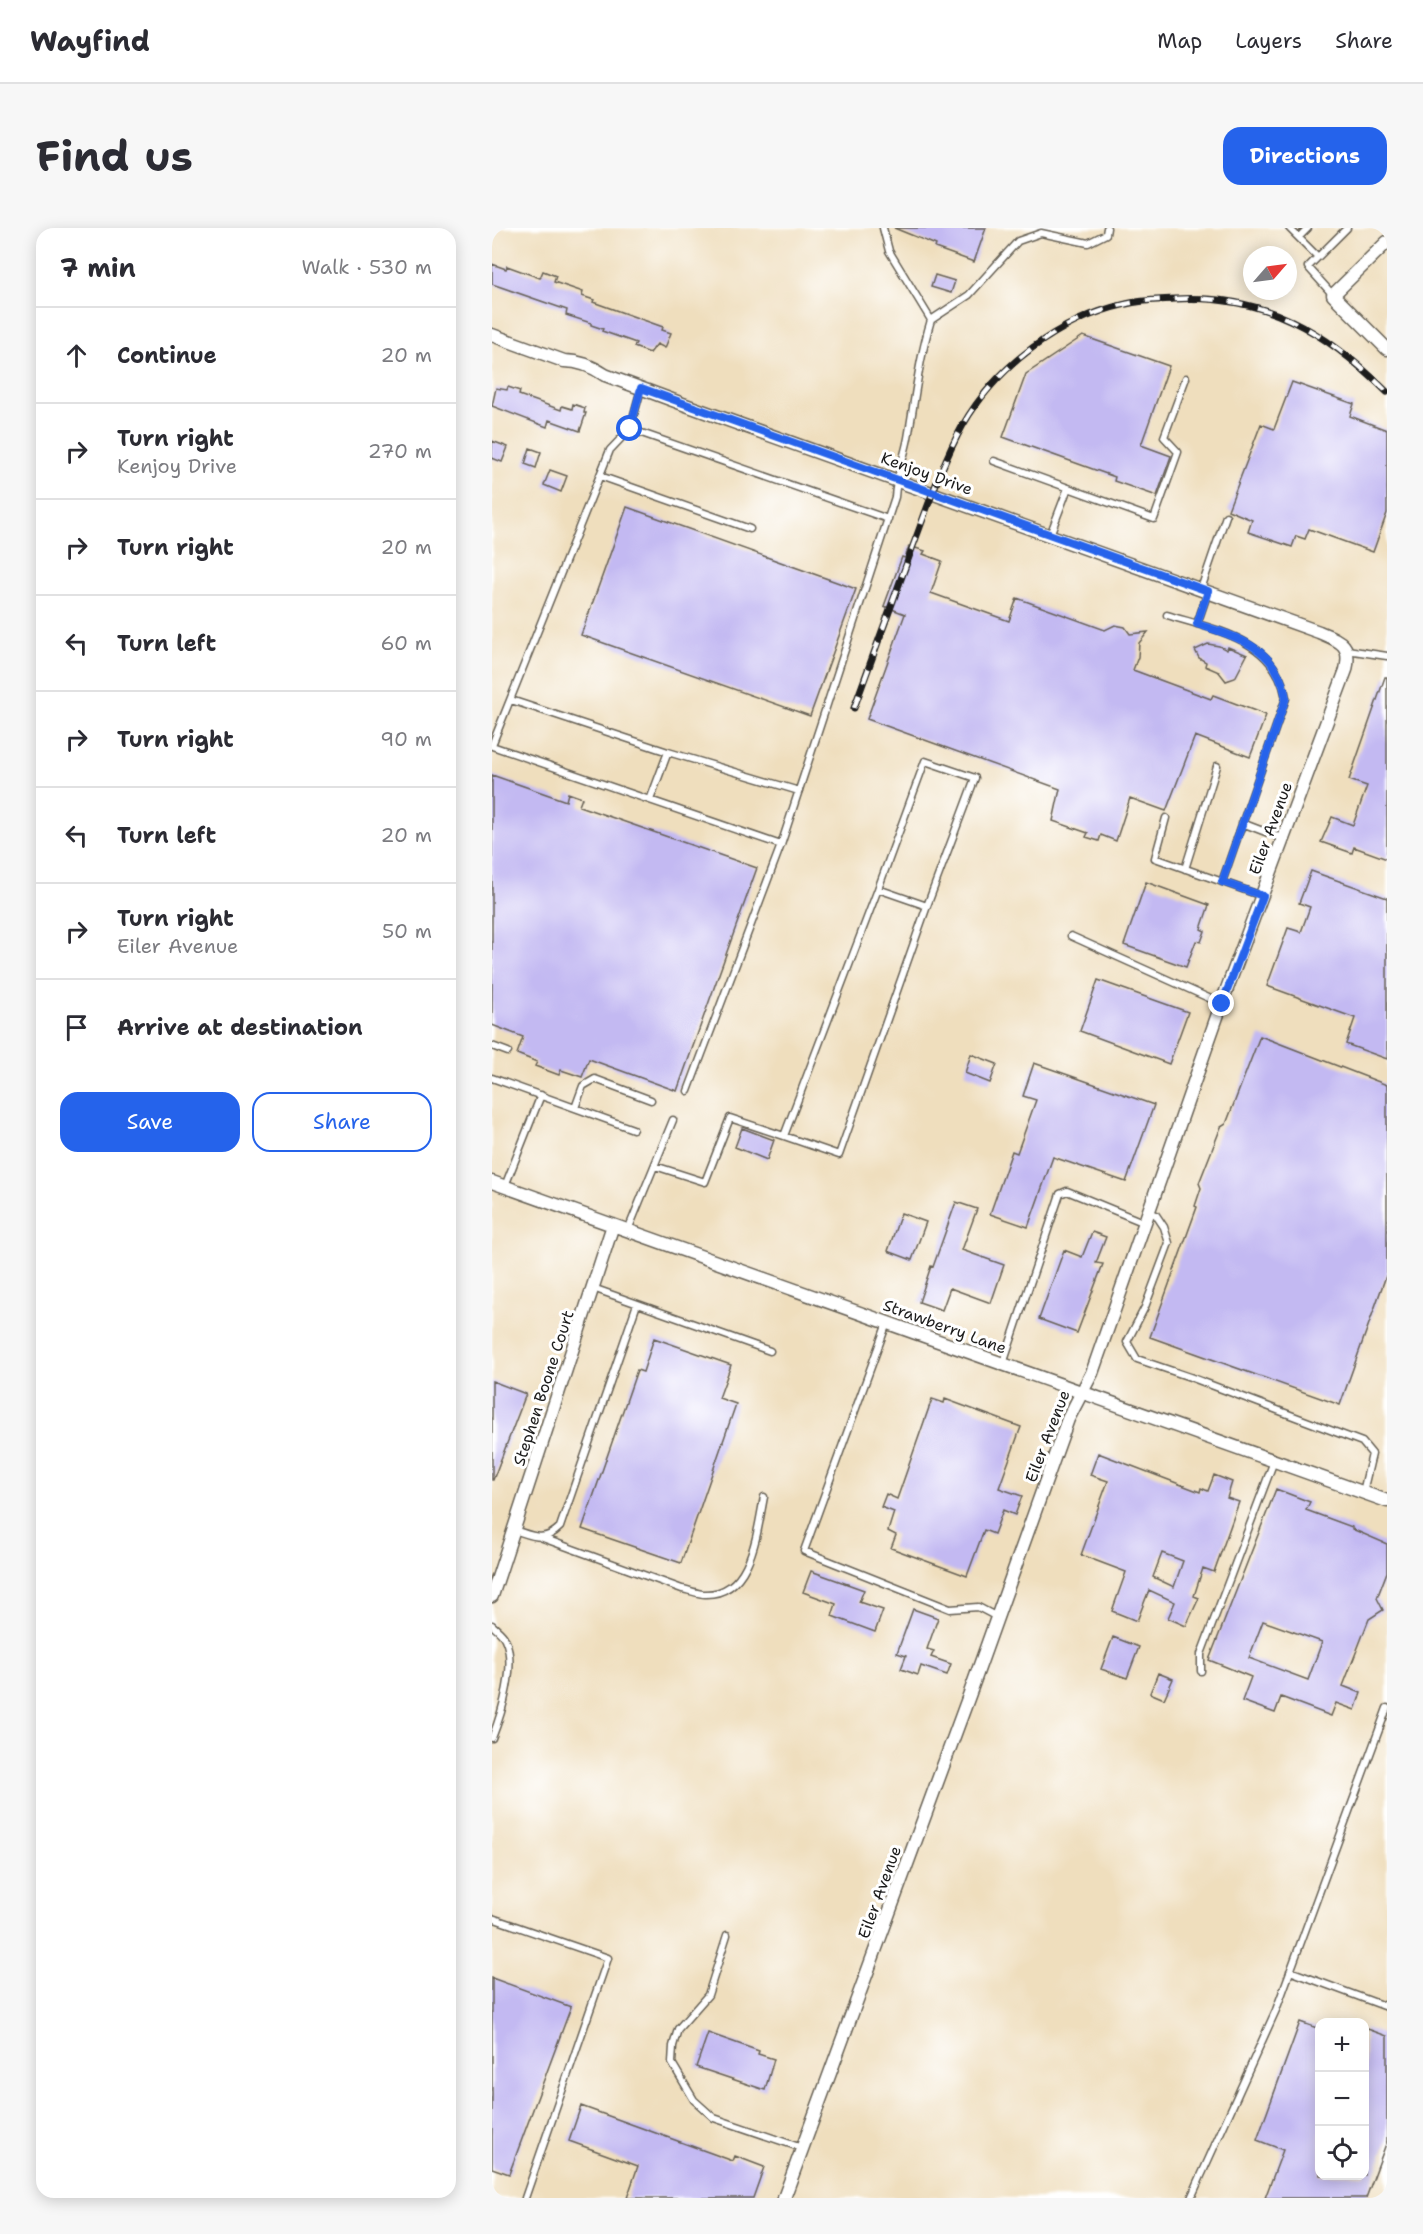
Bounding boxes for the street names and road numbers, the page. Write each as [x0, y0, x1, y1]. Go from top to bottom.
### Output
street label: Kenjoy Drive [878, 447, 976, 500]
street label: Eiler Avenue [1244, 779, 1297, 877]
street label: Strawberry Lane [880, 1294, 1009, 1359]
street label: Stephen Boone Court [508, 1308, 579, 1469]
street label: Eiler Avenue [1020, 1387, 1075, 1485]
street label: Eiler Avenue [853, 1843, 906, 1941]

